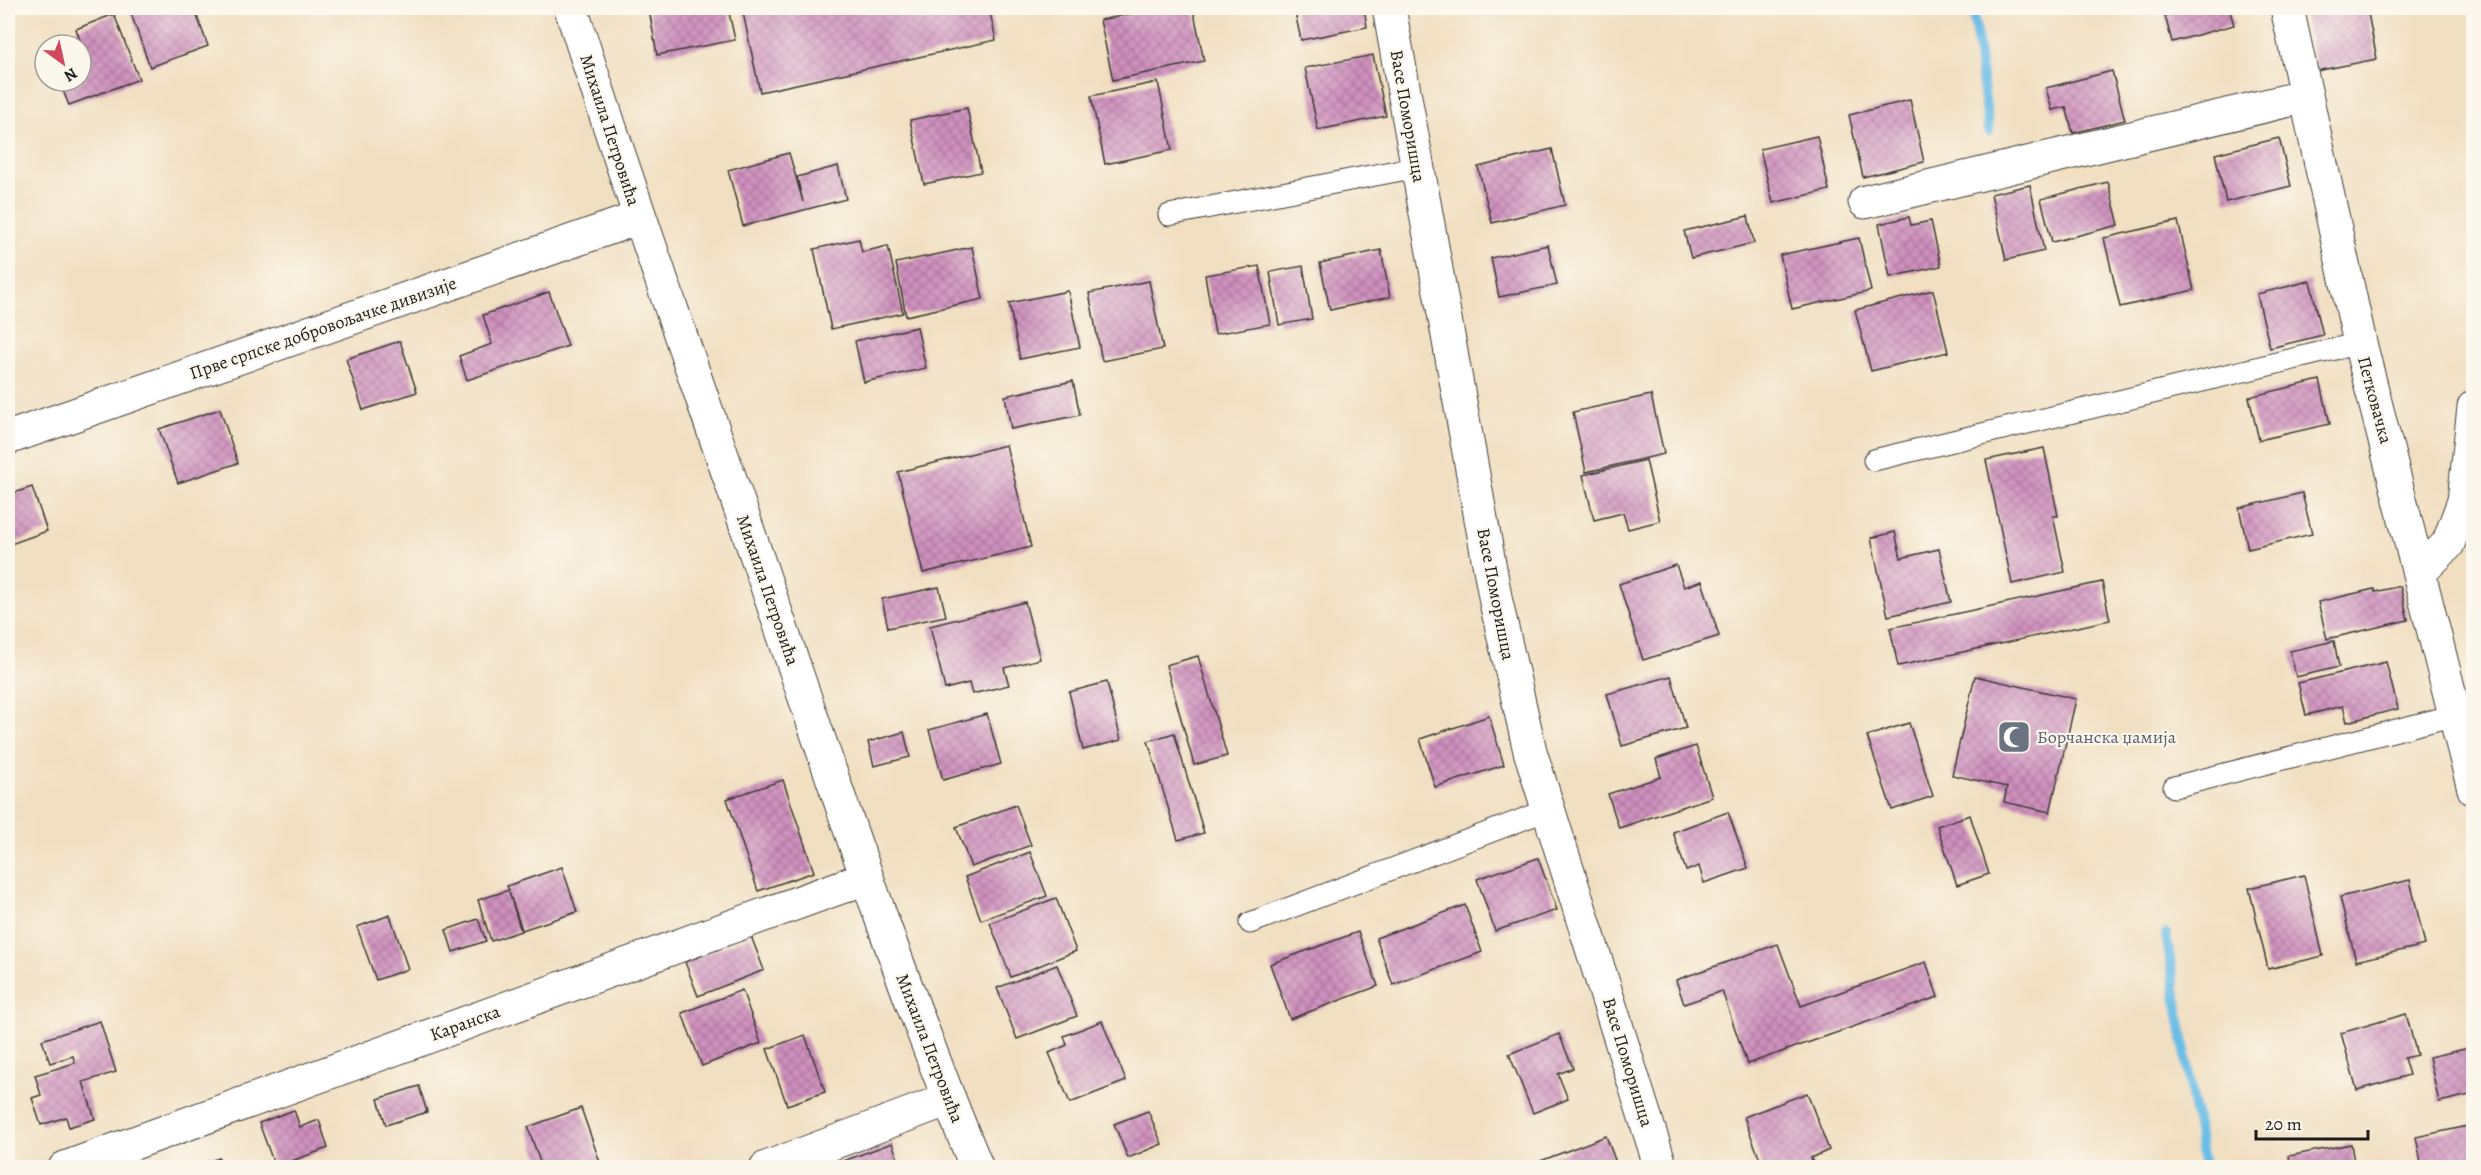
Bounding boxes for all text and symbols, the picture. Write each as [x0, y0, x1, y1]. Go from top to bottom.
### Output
north arrow [33, 33, 93, 93]
street label: Васе Поморишца [1385, 48, 1432, 185]
street label: Михаила Петровића [574, 51, 646, 209]
text: N [59, 62, 82, 87]
street label: Прве српске добровољачке дивизије [186, 271, 460, 385]
street label: Петковачка [2352, 354, 2398, 447]
street label: Михаила Петровића [731, 511, 805, 669]
street label: Васе Поморишца [1471, 526, 1521, 663]
mosque icon: Борчанска џамија [1996, 719, 2032, 755]
place label: Борчанска џамија [2037, 725, 2177, 749]
street label: Михаила Петровића [890, 970, 970, 1127]
street label: Васе Поморишца [1597, 994, 1659, 1130]
street label: Каранска [427, 999, 504, 1047]
scale bar [2256, 1103, 2368, 1141]
text: 20 m [2265, 1112, 2302, 1136]

